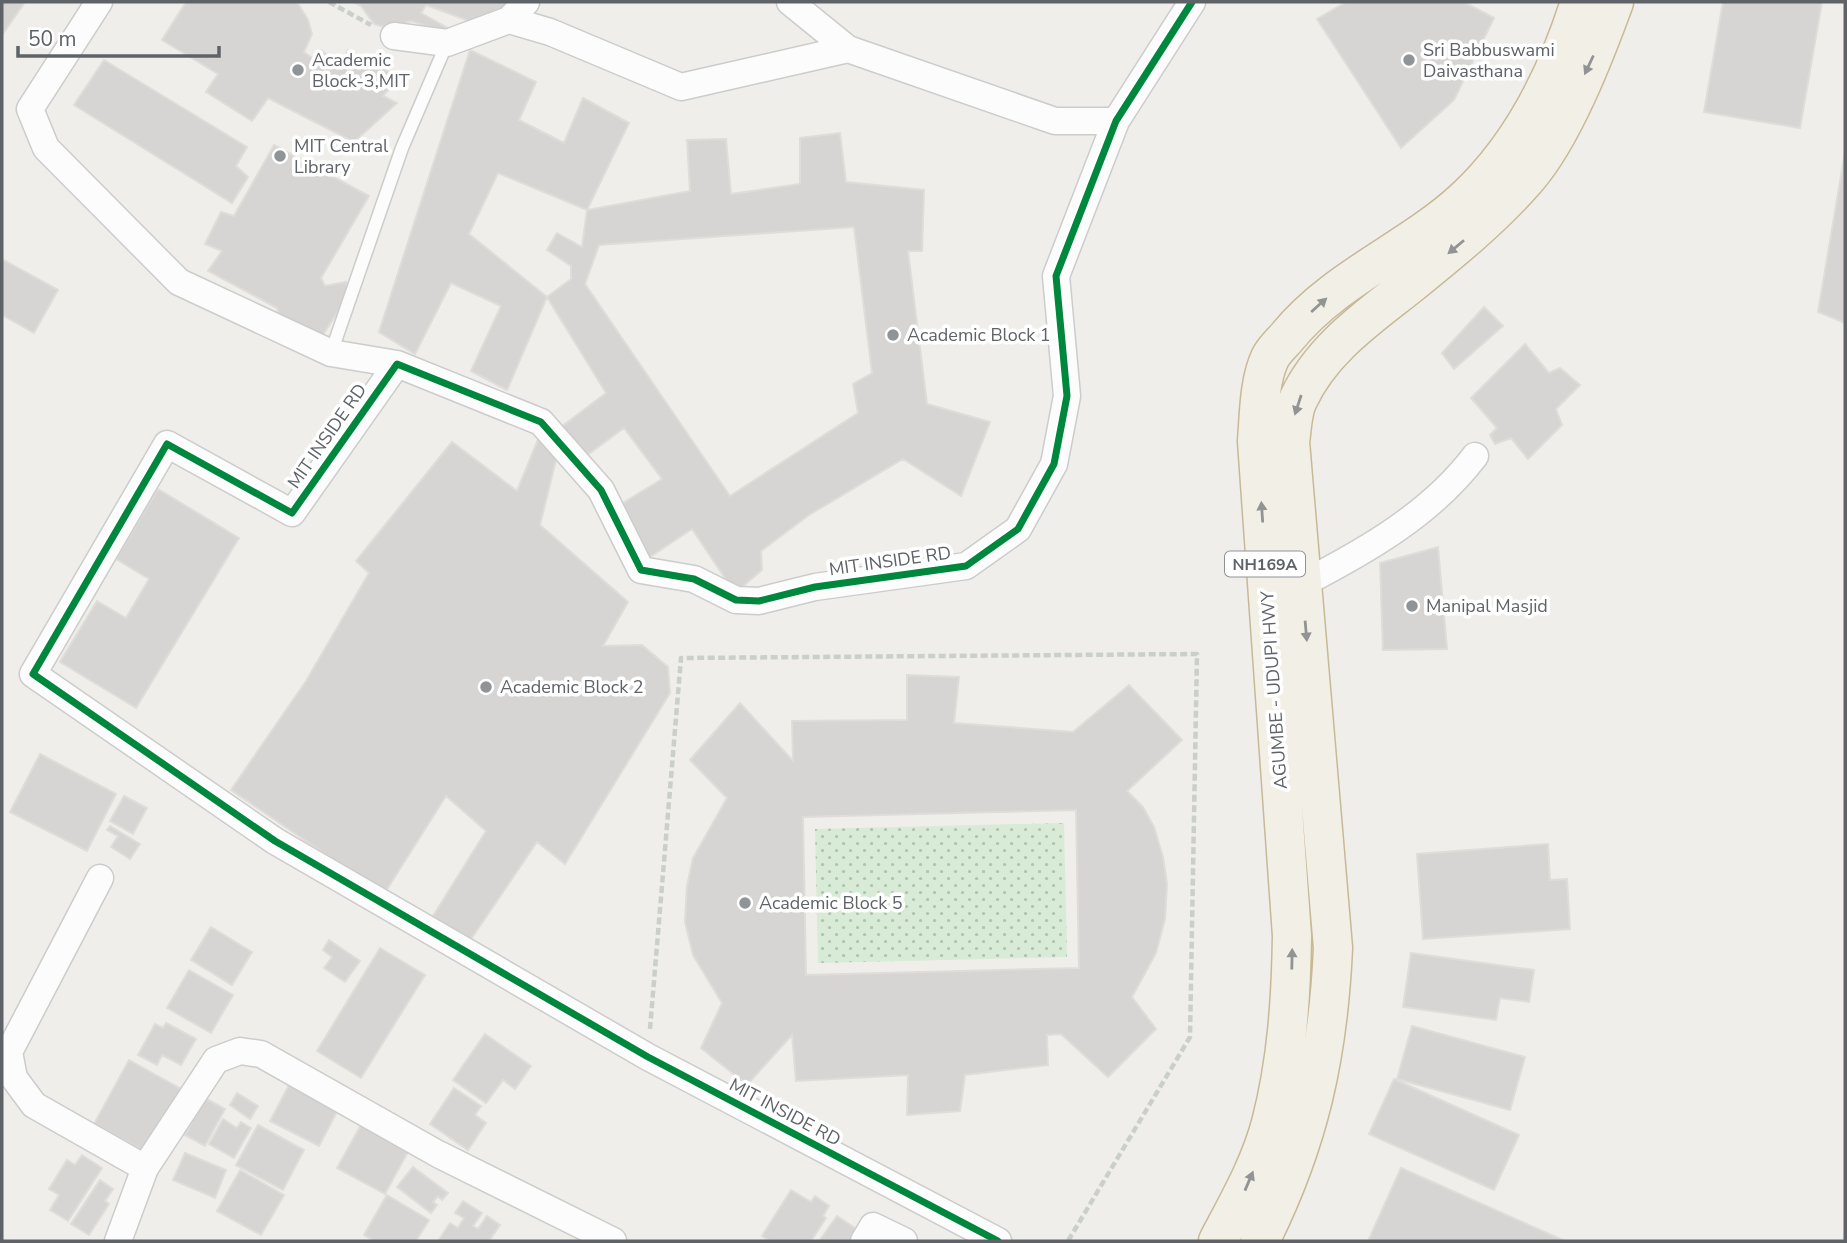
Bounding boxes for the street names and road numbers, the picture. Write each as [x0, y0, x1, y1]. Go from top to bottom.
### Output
street label: MIT INSIDE RD [282, 379, 372, 493]
street label: MIT INSIDE RD [827, 541, 953, 581]
road number: NH169A [1225, 552, 1305, 576]
street label: AGUMBE - UDUPI HWY [1255, 590, 1293, 790]
street label: MIT INSIDE RD [725, 1073, 845, 1151]

